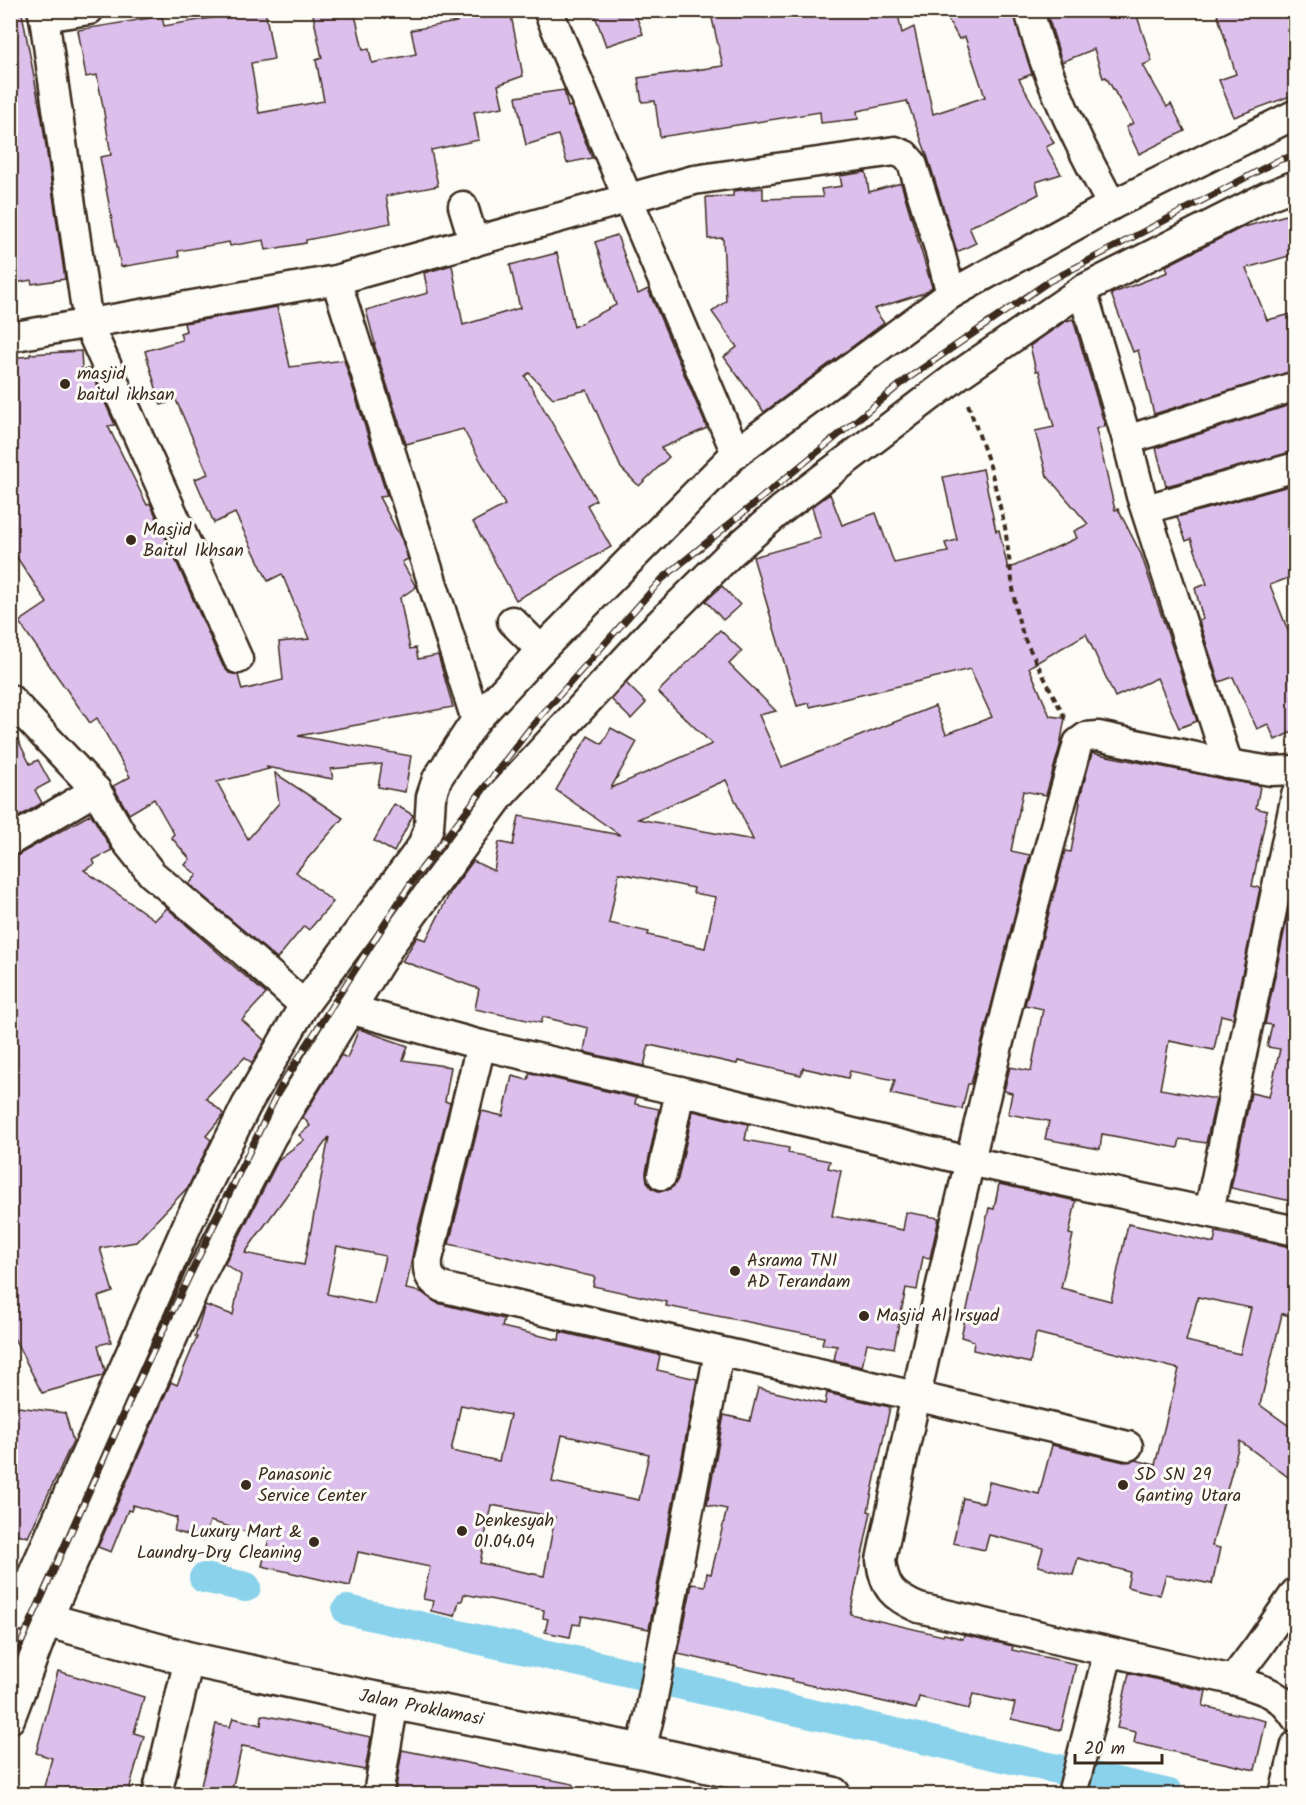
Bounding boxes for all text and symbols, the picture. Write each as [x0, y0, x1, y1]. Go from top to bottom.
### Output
place label: masjid baitul ikhsan [77, 360, 175, 410]
marker: masjid baitul ikhsan [58, 377, 72, 391]
place label: Masjid Baitul Ikhsan [143, 516, 244, 566]
marker: Masjid Baitul Ikhsan [124, 533, 138, 547]
place label: Asrama TNI AD Terandam [747, 1247, 850, 1297]
marker: Asrama TNI AD Terandam [728, 1264, 742, 1278]
place label: Masjid Al Irsyad [876, 1302, 1000, 1331]
marker: Masjid Al Irsyad [857, 1309, 871, 1323]
place label: Panasonic Service Center [258, 1461, 367, 1511]
place label: SD SN 29 Ganting Utara [1135, 1461, 1241, 1511]
marker: Panasonic Service Center [239, 1478, 253, 1492]
marker: SD SN 29 Ganting Utara [1116, 1478, 1130, 1492]
place label: Denkesyah 01.04.04 [474, 1507, 554, 1557]
place label: Luxury Mart & Laundry-Dry Cleaning [137, 1518, 302, 1568]
marker: Denkesyah 01.04.04 [455, 1524, 469, 1538]
marker: Luxury Mart & Laundry-Dry Cleaning [307, 1535, 321, 1549]
street label: Jalan Proklamasi [356, 1681, 487, 1734]
scale bar [1075, 1727, 1162, 1765]
text: 20 m [1084, 1735, 1125, 1764]

